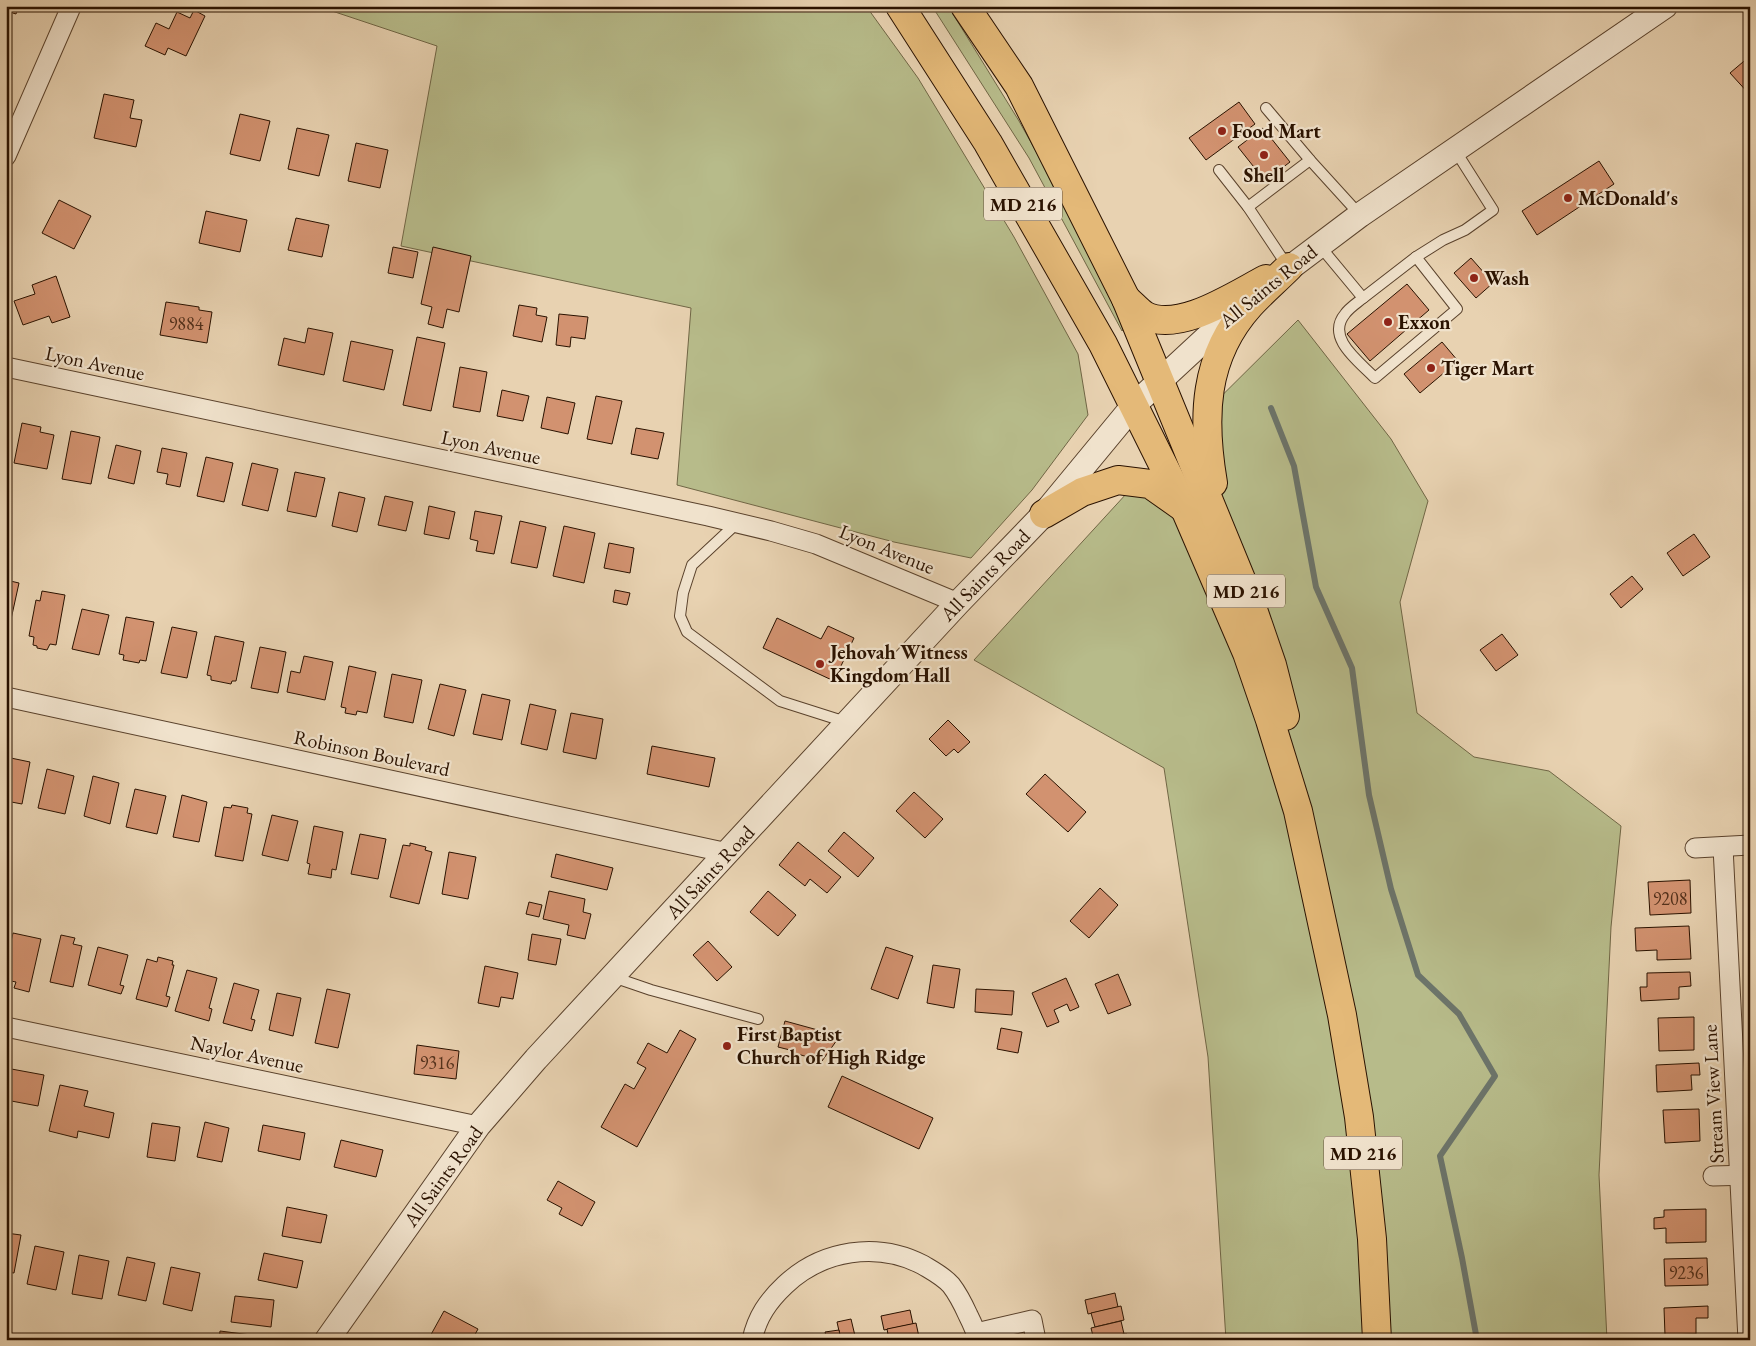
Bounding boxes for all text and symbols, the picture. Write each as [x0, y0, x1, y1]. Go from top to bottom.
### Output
place label: Food Mart [1232, 118, 1321, 144]
marker: Food Mart [1216, 125, 1228, 137]
marker: Shell [1258, 149, 1270, 161]
place label: Shell [1244, 162, 1285, 188]
place label: McDonald's [1578, 185, 1678, 211]
road number: MD 216 [984, 188, 1062, 220]
marker: McDonald's [1562, 192, 1574, 204]
street label: All Saints Road [1213, 238, 1323, 334]
place label: Wash [1484, 265, 1529, 291]
marker: Wash [1468, 272, 1480, 284]
place label: Exxon [1398, 309, 1451, 335]
house number: 9884 [169, 312, 204, 335]
marker: Exxon [1382, 316, 1394, 328]
street label: Lyon Avenue [43, 340, 147, 386]
place label: Tiger Mart [1441, 355, 1535, 381]
marker: Tiger Mart [1425, 362, 1437, 374]
street label: Lyon Avenue [439, 424, 543, 470]
street label: Lyon Avenue [835, 518, 939, 580]
street label: All Saints Road [934, 523, 1036, 627]
road number: MD 216 [1207, 574, 1285, 608]
place label: Jehovah Witness Kingdom Hall [828, 639, 968, 688]
marker: Jehovah Witness Kingdom Hall [814, 658, 826, 670]
street label: Robinson Boulevard [292, 724, 453, 782]
street label: All Saints Road [659, 819, 761, 925]
house number: 9208 [1653, 887, 1687, 910]
place label: First Baptist Church of High Ridge [737, 1021, 926, 1070]
street label: Stream View Lane [1696, 1024, 1730, 1164]
street label: Naylor Avenue [188, 1029, 306, 1079]
marker: First Baptist Church of High Ridge [721, 1040, 733, 1052]
house number: 9316 [420, 1051, 455, 1074]
street label: All Saints Road [397, 1120, 489, 1232]
road number: MD 216 [1324, 1136, 1402, 1170]
house number: 9236 [1669, 1261, 1704, 1284]

